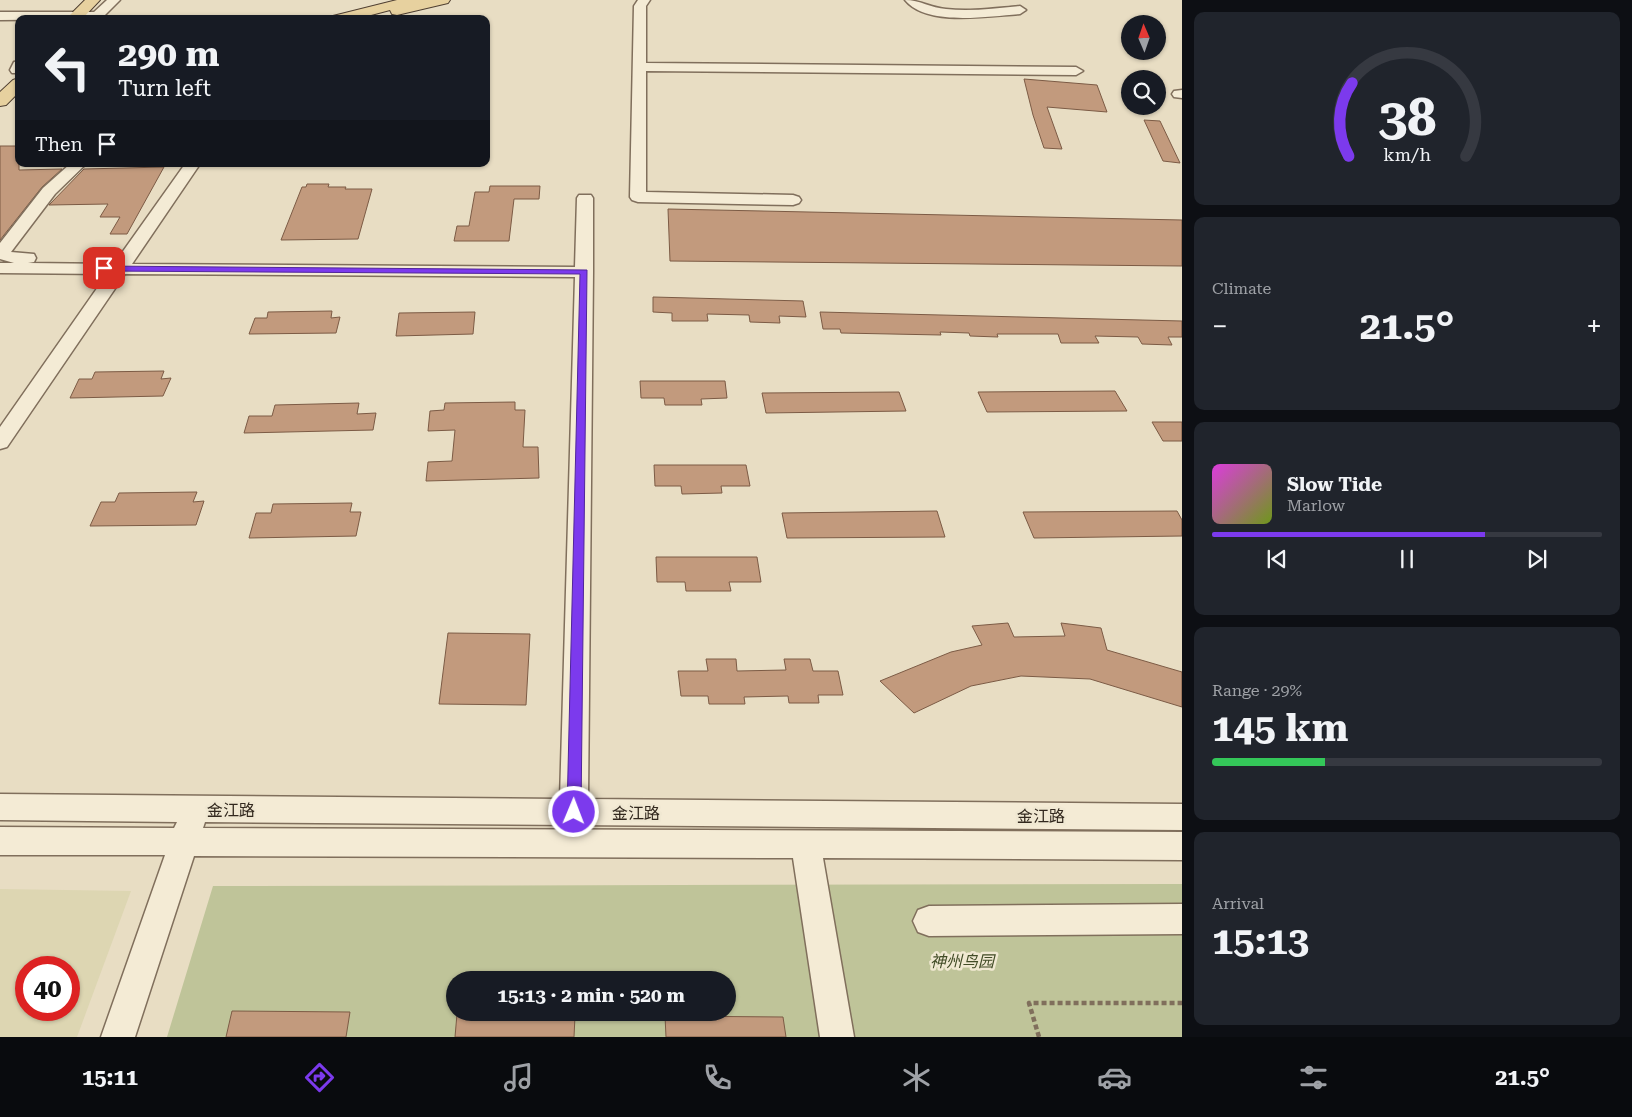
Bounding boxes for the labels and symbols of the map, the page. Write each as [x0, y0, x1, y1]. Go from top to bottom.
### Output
north arrow [1121, 15, 1166, 60]
pin [83, 247, 125, 289]
position arrow [547, 785, 599, 837]
street label: 金江路 [207, 801, 255, 820]
street label: 金江路 [612, 804, 660, 823]
street label: 金江路 [1017, 807, 1065, 826]
park label: 神州鸟园 [930, 952, 996, 971]
speed limit sign: 40 [15, 956, 80, 1021]

